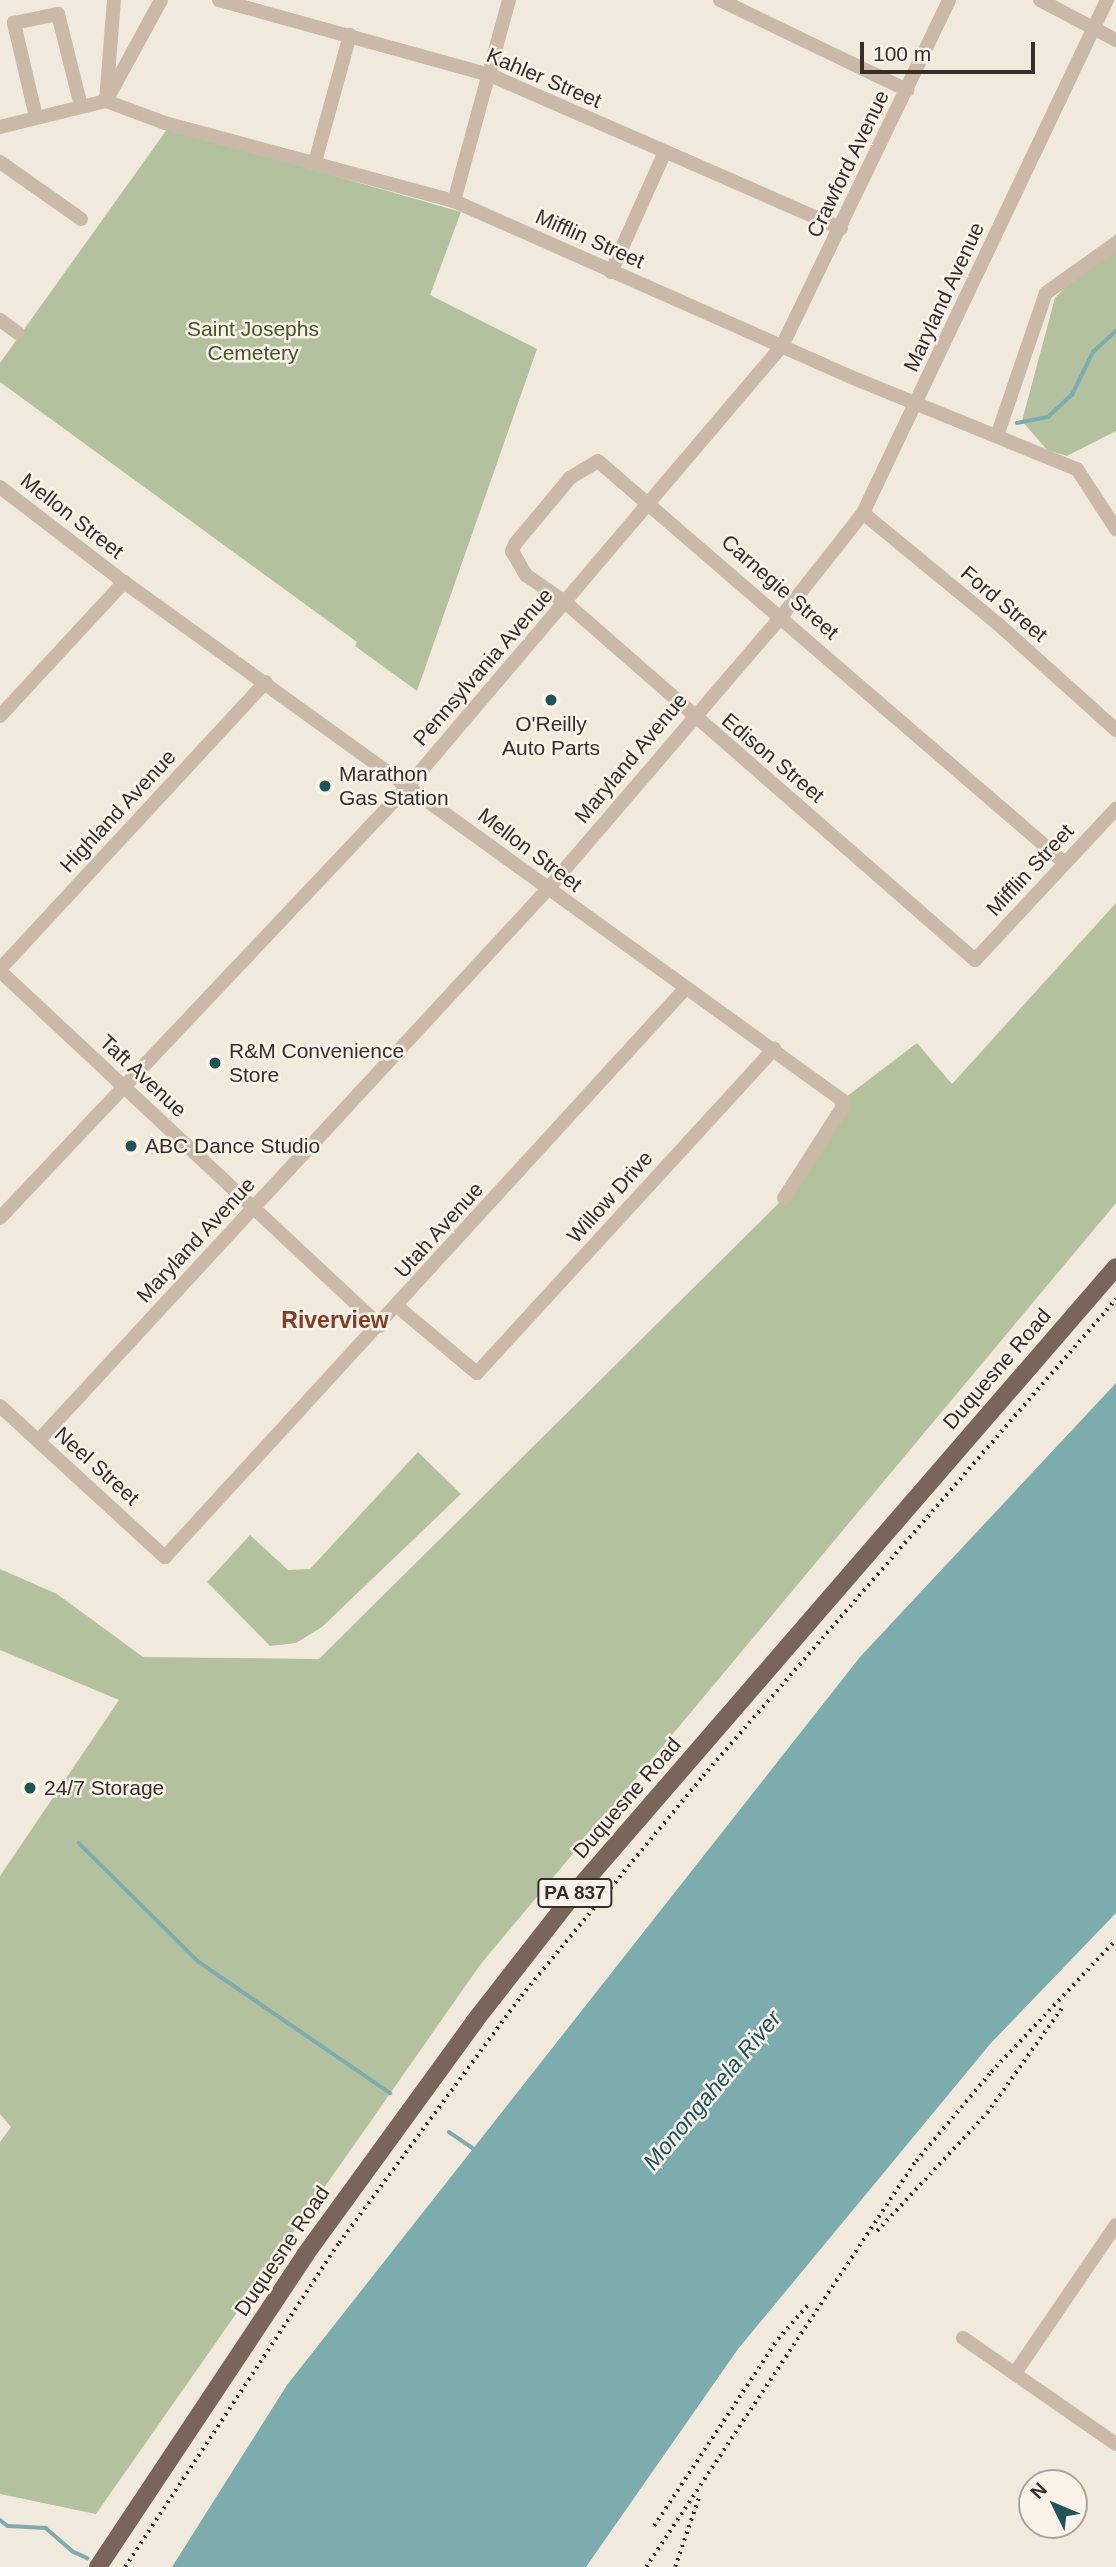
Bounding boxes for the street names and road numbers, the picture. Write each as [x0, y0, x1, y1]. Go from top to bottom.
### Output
street label: Kahler Street [483, 42, 605, 114]
street label: Crawford Avenue [801, 86, 895, 242]
street label: Mifflin Street [532, 204, 648, 274]
street label: Maryland Avenue [898, 218, 990, 376]
street label: Mellon Street [15, 468, 129, 564]
street label: Carnegie Street [716, 529, 844, 645]
street label: Ford Street [956, 561, 1052, 647]
street label: Pennsylvania Avenue [407, 583, 559, 751]
street label: Maryland Avenue [569, 687, 693, 829]
street label: Edison Street [717, 708, 829, 808]
street label: Highland Avenue [54, 744, 182, 878]
street label: Mellon Street [473, 803, 587, 897]
street label: Mifflin Street [981, 819, 1079, 921]
street label: Taft Avenue [94, 1029, 192, 1123]
street label: Willow Drive [562, 1146, 658, 1248]
street label: Maryland Avenue [131, 1172, 261, 1308]
street label: Utah Avenue [389, 1177, 489, 1283]
street label: Duquesne Road [938, 1303, 1056, 1435]
street label: Neel Street [50, 1421, 144, 1511]
street label: Duquesne Road [568, 1732, 686, 1864]
road number: PA 837 [536, 1878, 614, 1909]
street label: Duquesne Road [229, 2181, 335, 2321]

